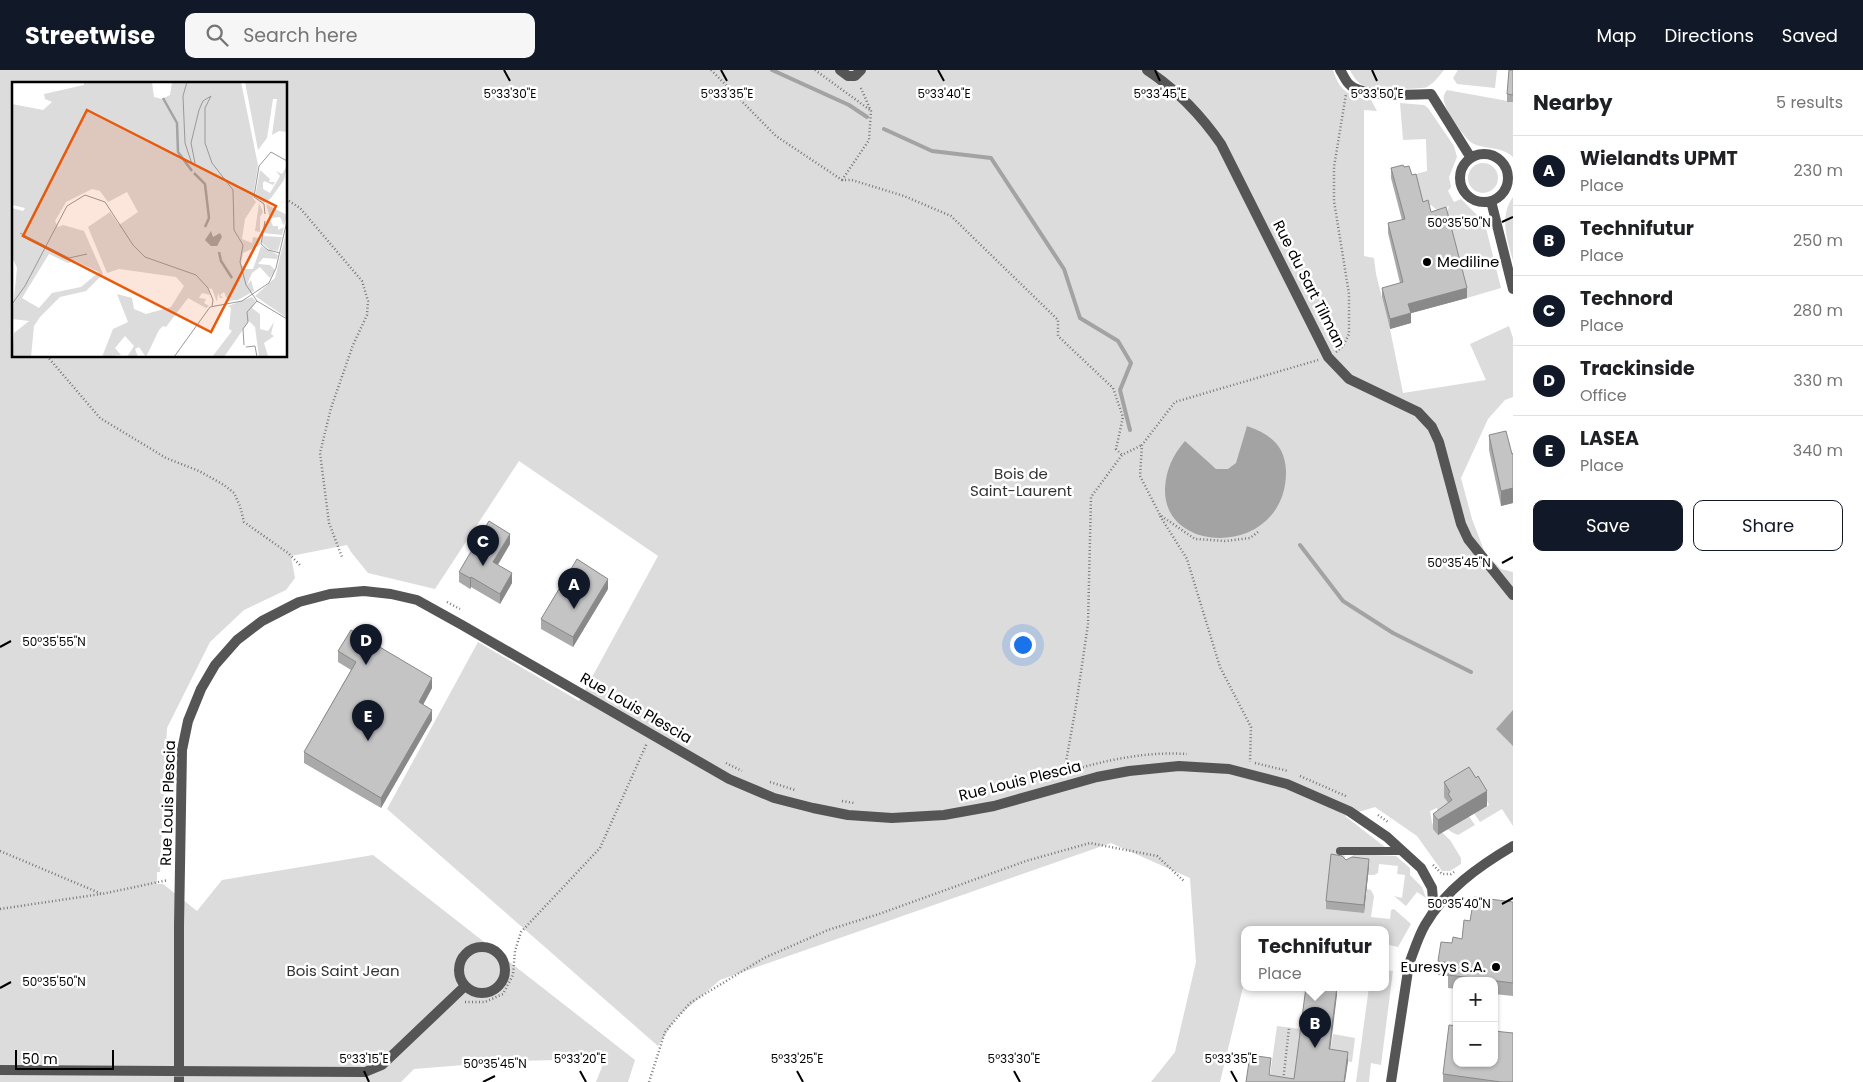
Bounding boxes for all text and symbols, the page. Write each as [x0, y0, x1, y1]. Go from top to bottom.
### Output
search box [185, 13, 535, 58]
text: Streetwise [25, 19, 155, 52]
icon: search [203, 21, 231, 49]
text: Search here [243, 22, 358, 49]
text: Map [1597, 23, 1636, 48]
text: Directions [1664, 23, 1754, 48]
text: Saved [1782, 23, 1838, 48]
inset map [12, 82, 288, 358]
text: 5°33'30"E [484, 85, 536, 102]
text: 5°33'35"E [701, 85, 753, 102]
text: 5°33'40"E [917, 85, 971, 102]
text: 5°33'45"E [1133, 85, 1187, 102]
text: 5°33'50"E [1350, 85, 1404, 102]
text: Nearby [1533, 88, 1613, 117]
text: 5 results [1776, 91, 1843, 114]
text: Wielandts UPMT [1580, 145, 1738, 172]
text: A [1543, 159, 1555, 182]
text: 230 m [1794, 159, 1843, 182]
text: Place [1580, 174, 1624, 197]
text: 50°35'50"N [1427, 214, 1491, 231]
text: Technifutur [1580, 215, 1694, 242]
street label: Rue du Sart Tilman [1268, 216, 1351, 351]
text: B [1544, 229, 1554, 252]
text: 250 m [1793, 229, 1843, 252]
text: Place [1580, 244, 1624, 267]
place label: Mediline [1437, 251, 1499, 272]
marker: Mediline [1421, 256, 1433, 268]
text: Technord [1580, 285, 1673, 312]
text: C [1543, 299, 1555, 322]
text: 280 m [1793, 299, 1843, 322]
text: Place [1580, 314, 1624, 337]
text: Trackinside [1580, 355, 1695, 382]
text: D [1543, 369, 1555, 392]
text: 330 m [1793, 369, 1843, 392]
text: Office [1580, 384, 1627, 407]
text: LASEA [1580, 425, 1639, 452]
text: E [1545, 439, 1553, 462]
text: 340 m [1793, 439, 1843, 462]
text: Place [1580, 454, 1624, 477]
park label: Bois de Saint-Laurent [970, 463, 1072, 501]
button: Save [1533, 500, 1683, 551]
button: Share [1693, 500, 1843, 551]
pin: C [467, 525, 499, 566]
text: 50°35'45"N [1427, 554, 1491, 571]
pin: A [558, 568, 590, 609]
pin: D [350, 624, 382, 665]
your location [1010, 632, 1036, 658]
text: 50°35'55"N [22, 633, 86, 650]
street label: Rue Louis Plescia [577, 667, 696, 748]
pin: E [352, 700, 384, 741]
street label: Rue Louis Plescia [155, 740, 180, 866]
street label: Rue Louis Plescia [956, 755, 1083, 806]
text: 50°35'40"N [1427, 895, 1491, 912]
popup [1241, 926, 1389, 991]
text: Technifutur [1258, 933, 1372, 960]
place label: Euresys S.A. [1400, 956, 1486, 977]
park label: Bois Saint Jean [286, 960, 400, 981]
marker: Euresys S.A. [1490, 961, 1502, 973]
text: Place [1258, 962, 1302, 985]
text: 50°35'50"N [22, 973, 86, 990]
map controls [1453, 977, 1498, 1067]
button: + [1453, 977, 1498, 1022]
pin: B [1299, 1007, 1331, 1048]
button: − [1453, 1022, 1498, 1067]
scale bar [15, 1047, 114, 1070]
text: 50 m [22, 1049, 58, 1069]
text: 5°33'15"E [339, 1050, 389, 1067]
text: 5°33'20"E [554, 1050, 606, 1067]
text: 5°33'25"E [771, 1050, 823, 1067]
text: 5°33'30"E [988, 1050, 1040, 1067]
text: 5°33'35"E [1205, 1050, 1257, 1067]
text: 50°35'45"N [463, 1055, 527, 1072]

